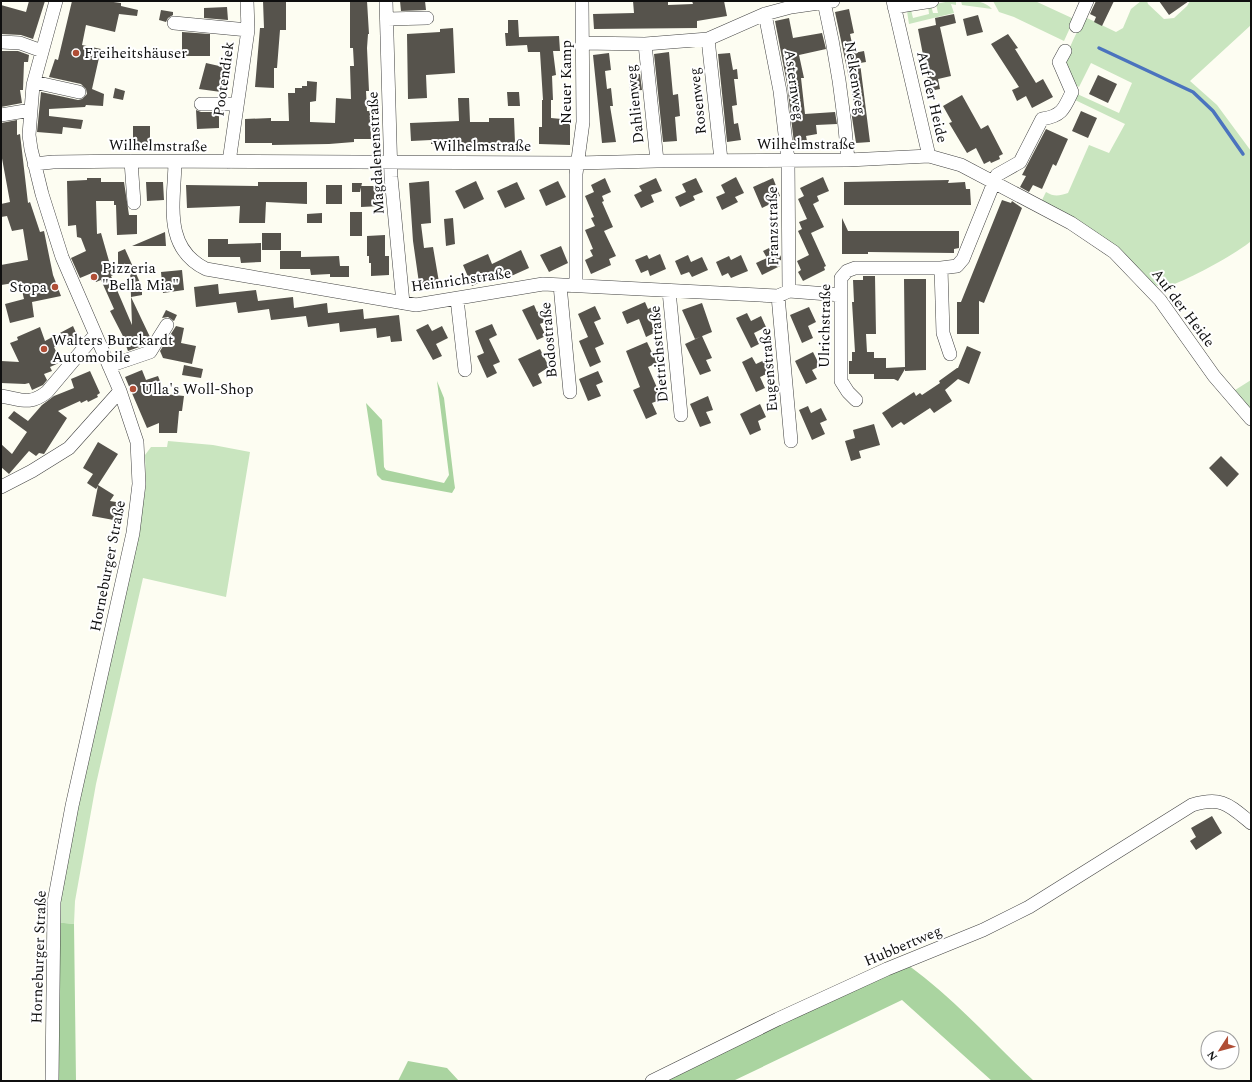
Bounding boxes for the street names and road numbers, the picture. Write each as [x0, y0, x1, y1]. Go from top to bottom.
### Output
street label: Pootendiek [207, 40, 241, 118]
street label: Neuer Kamp [555, 40, 578, 124]
street label: Nelkenweg [838, 40, 872, 116]
street label: Asternweg [778, 48, 810, 122]
street label: Auf der Heide [910, 49, 954, 145]
street label: Dahlienweg [619, 63, 651, 145]
street label: Rosenweg [683, 66, 713, 136]
street label: Magdalenenstraße [361, 91, 391, 215]
street label: Wilhelmstraße [757, 133, 855, 156]
street label: Wilhelmstraße [109, 134, 207, 158]
street label: Wilhelmstraße [433, 135, 531, 158]
street label: Franzstraße [761, 186, 785, 266]
street label: Heinrichstraße [409, 262, 513, 298]
street label: Auf der Heide [1146, 264, 1220, 352]
street label: Ulrichstraße [813, 284, 837, 368]
street label: Bodostraße [534, 301, 564, 379]
street label: Dietrichstraße [643, 305, 675, 403]
street label: Eugenstraße [754, 327, 784, 413]
street label: Horneburger Straße [84, 498, 132, 634]
street label: Horneburger Straße [25, 890, 53, 1024]
street label: Hubbertweg [860, 919, 946, 973]

